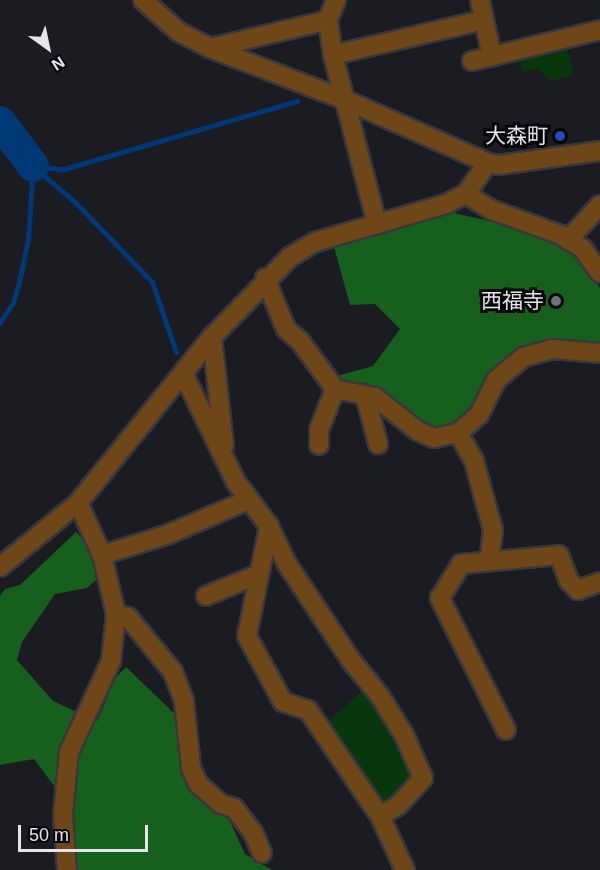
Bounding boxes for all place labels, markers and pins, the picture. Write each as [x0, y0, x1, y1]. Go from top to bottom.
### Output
place label: 大森町 [485, 123, 548, 149]
marker: 大森町 [553, 129, 567, 143]
place label: 西福寺 [481, 288, 544, 314]
marker: 西福寺 [549, 294, 563, 308]

